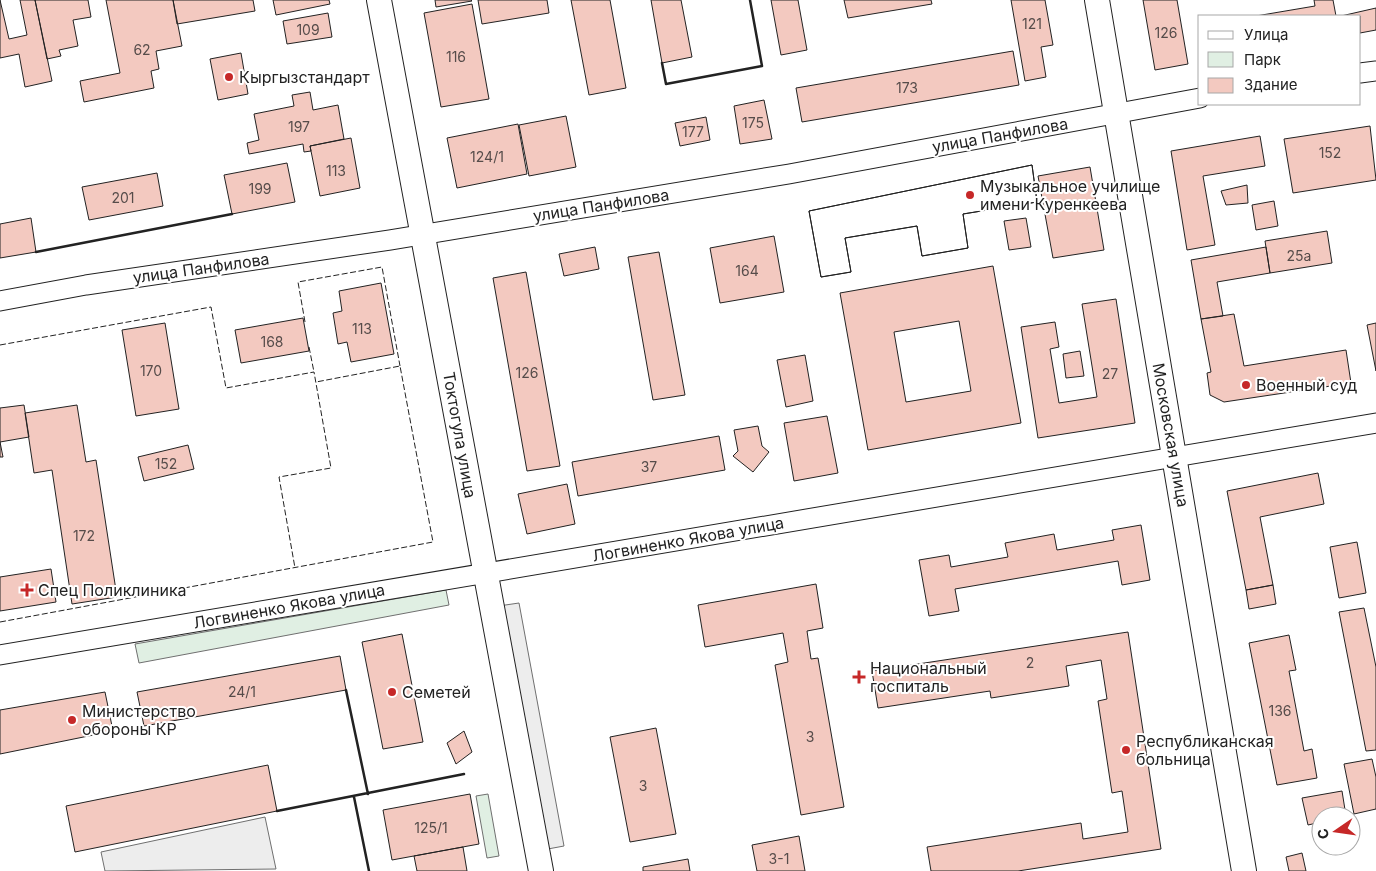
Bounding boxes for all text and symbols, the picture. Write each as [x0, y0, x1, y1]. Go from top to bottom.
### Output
house number: 121 [1022, 15, 1042, 32]
legend [1198, 15, 1361, 105]
house number: 109 [296, 21, 320, 38]
house number: 126 [1155, 24, 1177, 41]
text: Улица [1244, 25, 1288, 44]
house number: 62 [133, 41, 151, 58]
house number: 116 [446, 48, 466, 65]
text: Парк [1244, 50, 1281, 69]
place label: Кыргызстандарт [239, 67, 370, 87]
marker: Кыргызстандарт [223, 71, 235, 83]
text: Здание [1244, 75, 1298, 94]
house number: 173 [896, 79, 918, 96]
street label: улица Панфилова [930, 113, 1070, 157]
house number: 175 [742, 114, 764, 131]
house number: 197 [288, 118, 310, 135]
house number: 177 [682, 123, 704, 140]
house number: 152 [1319, 144, 1341, 161]
house number: 124/1 [470, 148, 504, 165]
house number: 113 [326, 162, 346, 179]
place label: Музыкальное училище имени Куренкеева [980, 176, 1160, 214]
house number: 199 [248, 180, 272, 197]
street label: улица Панфилова [531, 184, 671, 226]
house number: 201 [111, 189, 135, 206]
marker: Музыкальное училище имени Куренкеева [964, 189, 976, 201]
house number: 25a [1287, 247, 1311, 264]
street label: улица Панфилова [131, 249, 271, 287]
house number: 164 [735, 262, 759, 279]
house number: 113 [352, 320, 372, 337]
house number: 168 [260, 333, 284, 350]
street label: Московская улица [1148, 361, 1194, 509]
house number: 170 [140, 362, 162, 379]
house number: 126 [516, 364, 538, 381]
house number: 27 [1102, 365, 1118, 382]
street label: Токтогула улица [439, 370, 481, 500]
place label: Военный суд [1256, 375, 1357, 395]
marker: Военный суд [1240, 379, 1252, 391]
house number: 152 [155, 455, 177, 472]
house number: 37 [641, 458, 657, 475]
street label: Логвиненко Якова улица [591, 512, 785, 566]
house number: 172 [73, 527, 95, 544]
street label: Логвиненко Якова улица [192, 579, 386, 633]
place label: Спец Поликлиника [38, 580, 187, 600]
marker: Спец Поликлиника [20, 583, 34, 597]
house number: 2 [1026, 654, 1034, 671]
place label: Национальный госпиталь [870, 658, 987, 696]
marker: Национальный госпиталь [852, 670, 866, 684]
place label: Семетей [402, 682, 471, 702]
house number: 24/1 [228, 683, 256, 700]
marker: Семетей [386, 686, 398, 698]
place label: Министерство обороны КР [82, 701, 196, 739]
house number: 136 [1268, 702, 1292, 719]
marker: Министерство обороны КР [66, 714, 78, 726]
house number: 3 [806, 728, 814, 745]
place label: Республиканская больница [1136, 731, 1274, 769]
marker: Республиканская больница [1120, 744, 1132, 756]
house number: 3 [639, 777, 647, 794]
north arrow [1311, 806, 1361, 856]
house number: 125/1 [414, 819, 448, 836]
text: С [1313, 827, 1332, 841]
house number: 3-1 [769, 850, 789, 867]

